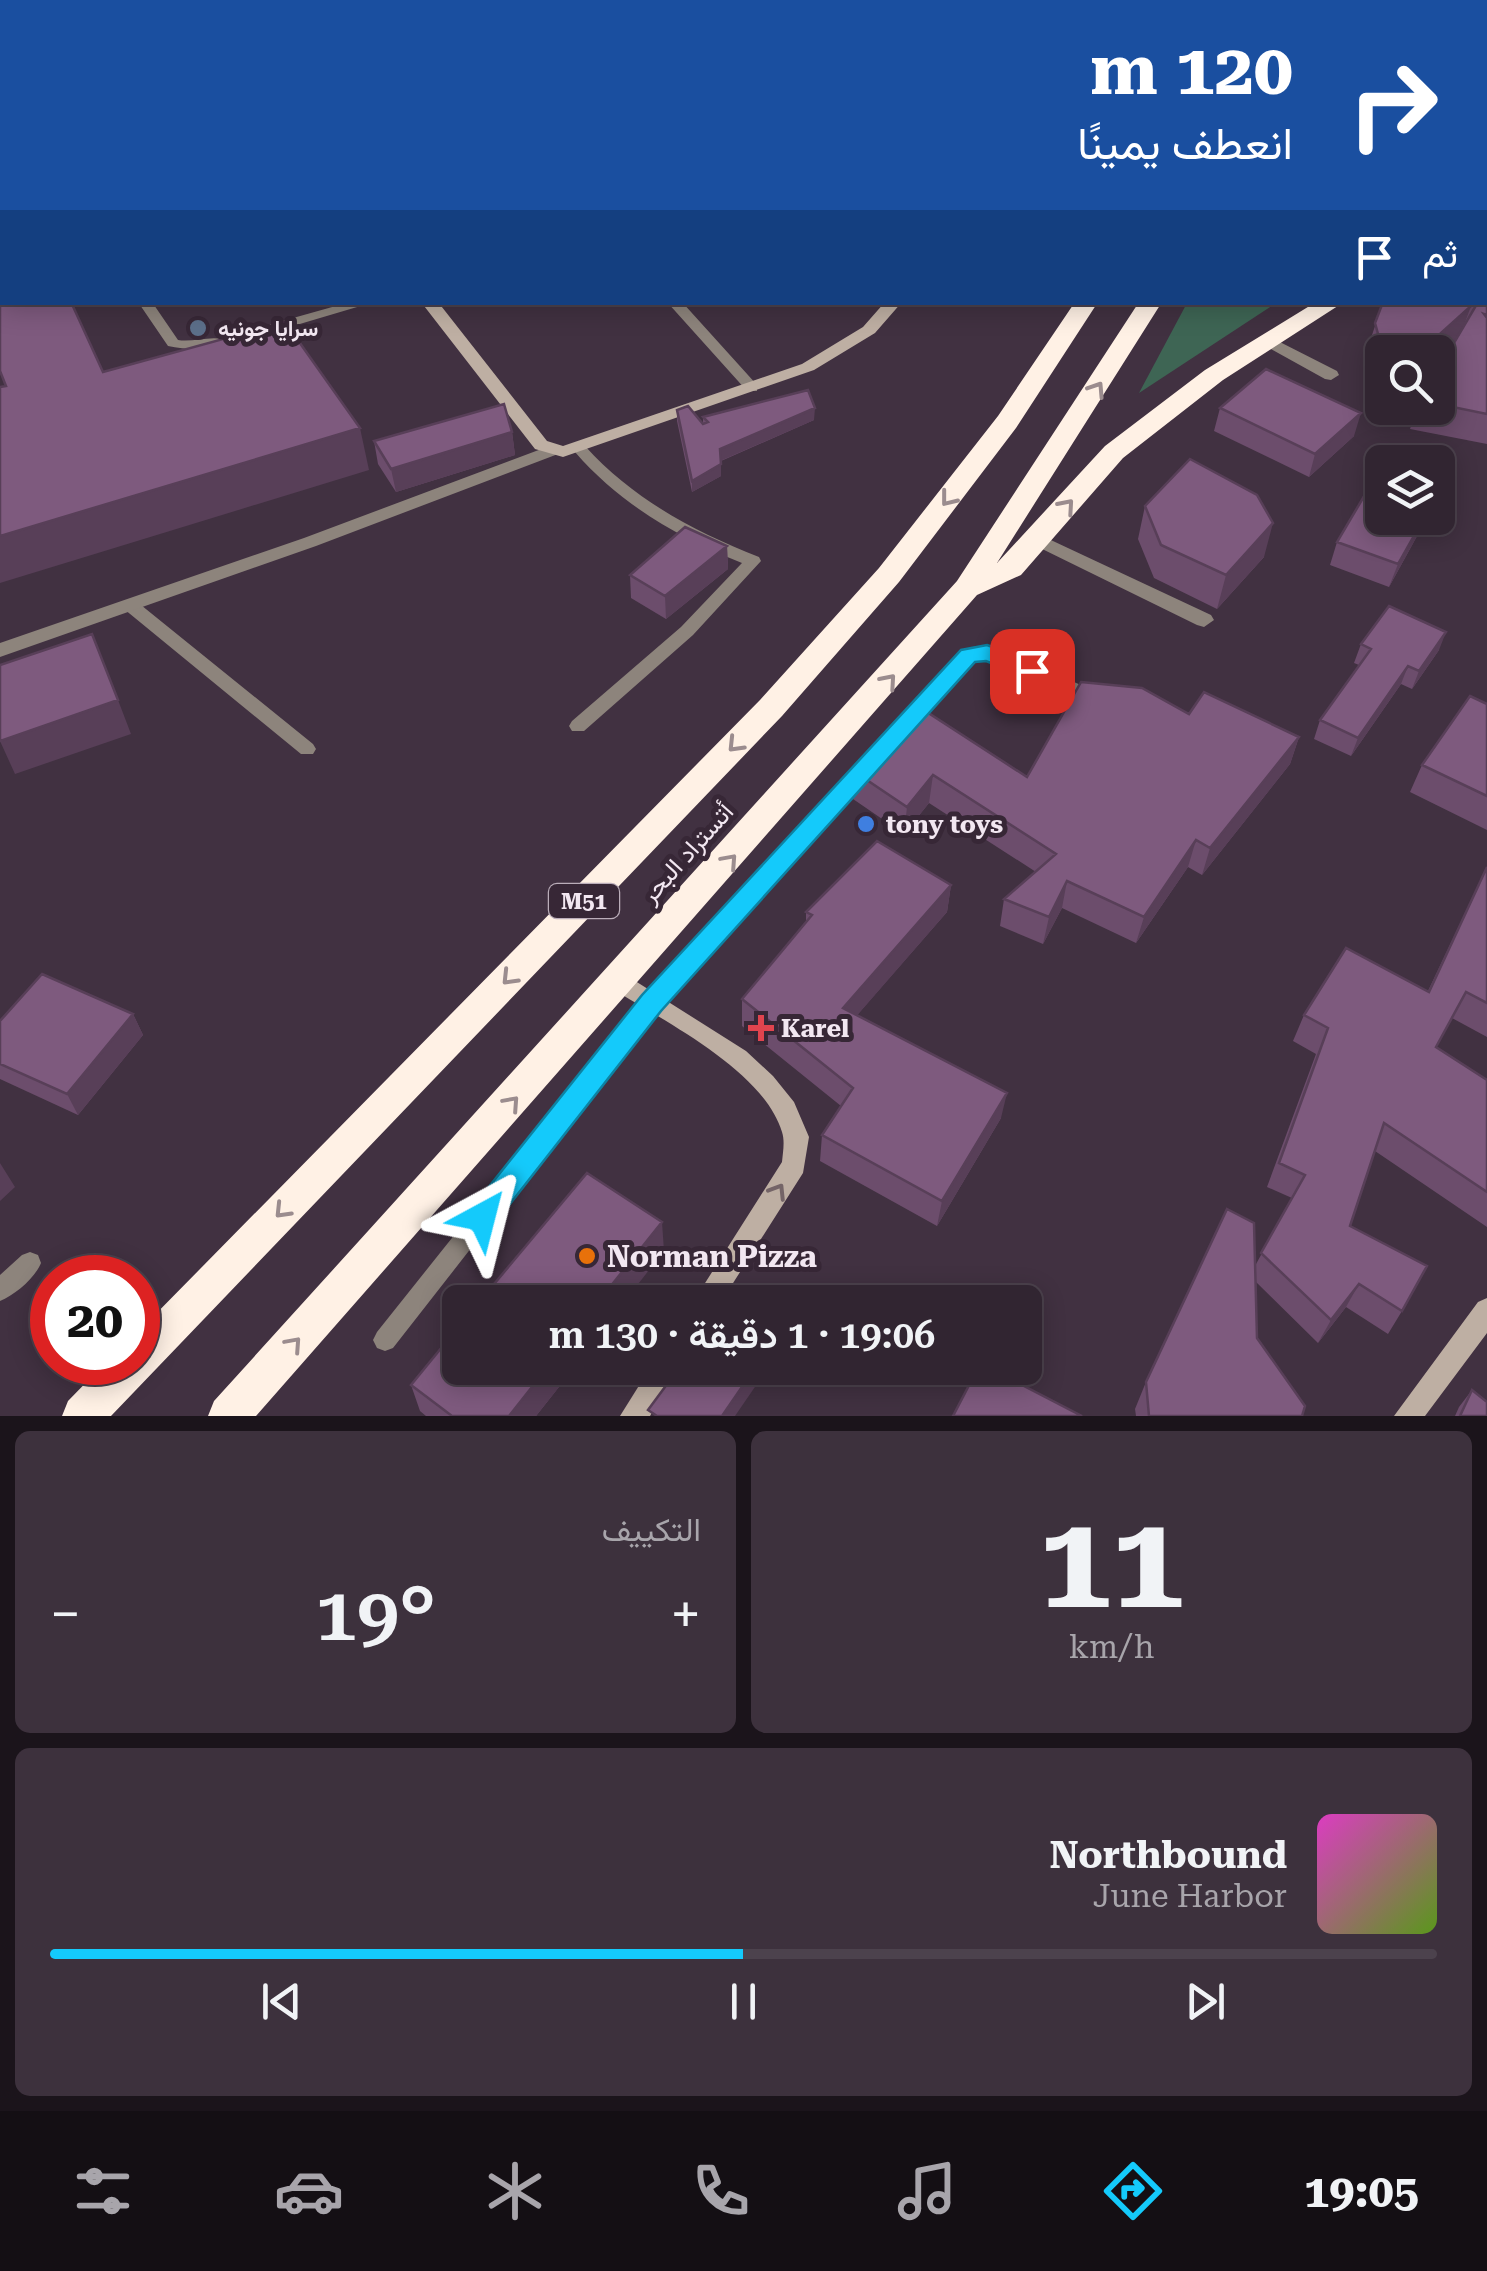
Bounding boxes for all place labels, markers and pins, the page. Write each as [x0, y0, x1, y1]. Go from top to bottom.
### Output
place label: سرايا جونيه [218, 316, 318, 342]
marker: سرايا جونيه [187, 317, 209, 339]
pin [990, 629, 1075, 714]
place label: tony toys [886, 810, 1003, 839]
marker: tony toys [855, 813, 877, 835]
place label: Karel [781, 1014, 849, 1043]
marker: Karel [750, 1017, 772, 1039]
place label: Norman Pizza [607, 1239, 817, 1274]
marker: Norman Pizza [576, 1245, 598, 1267]

